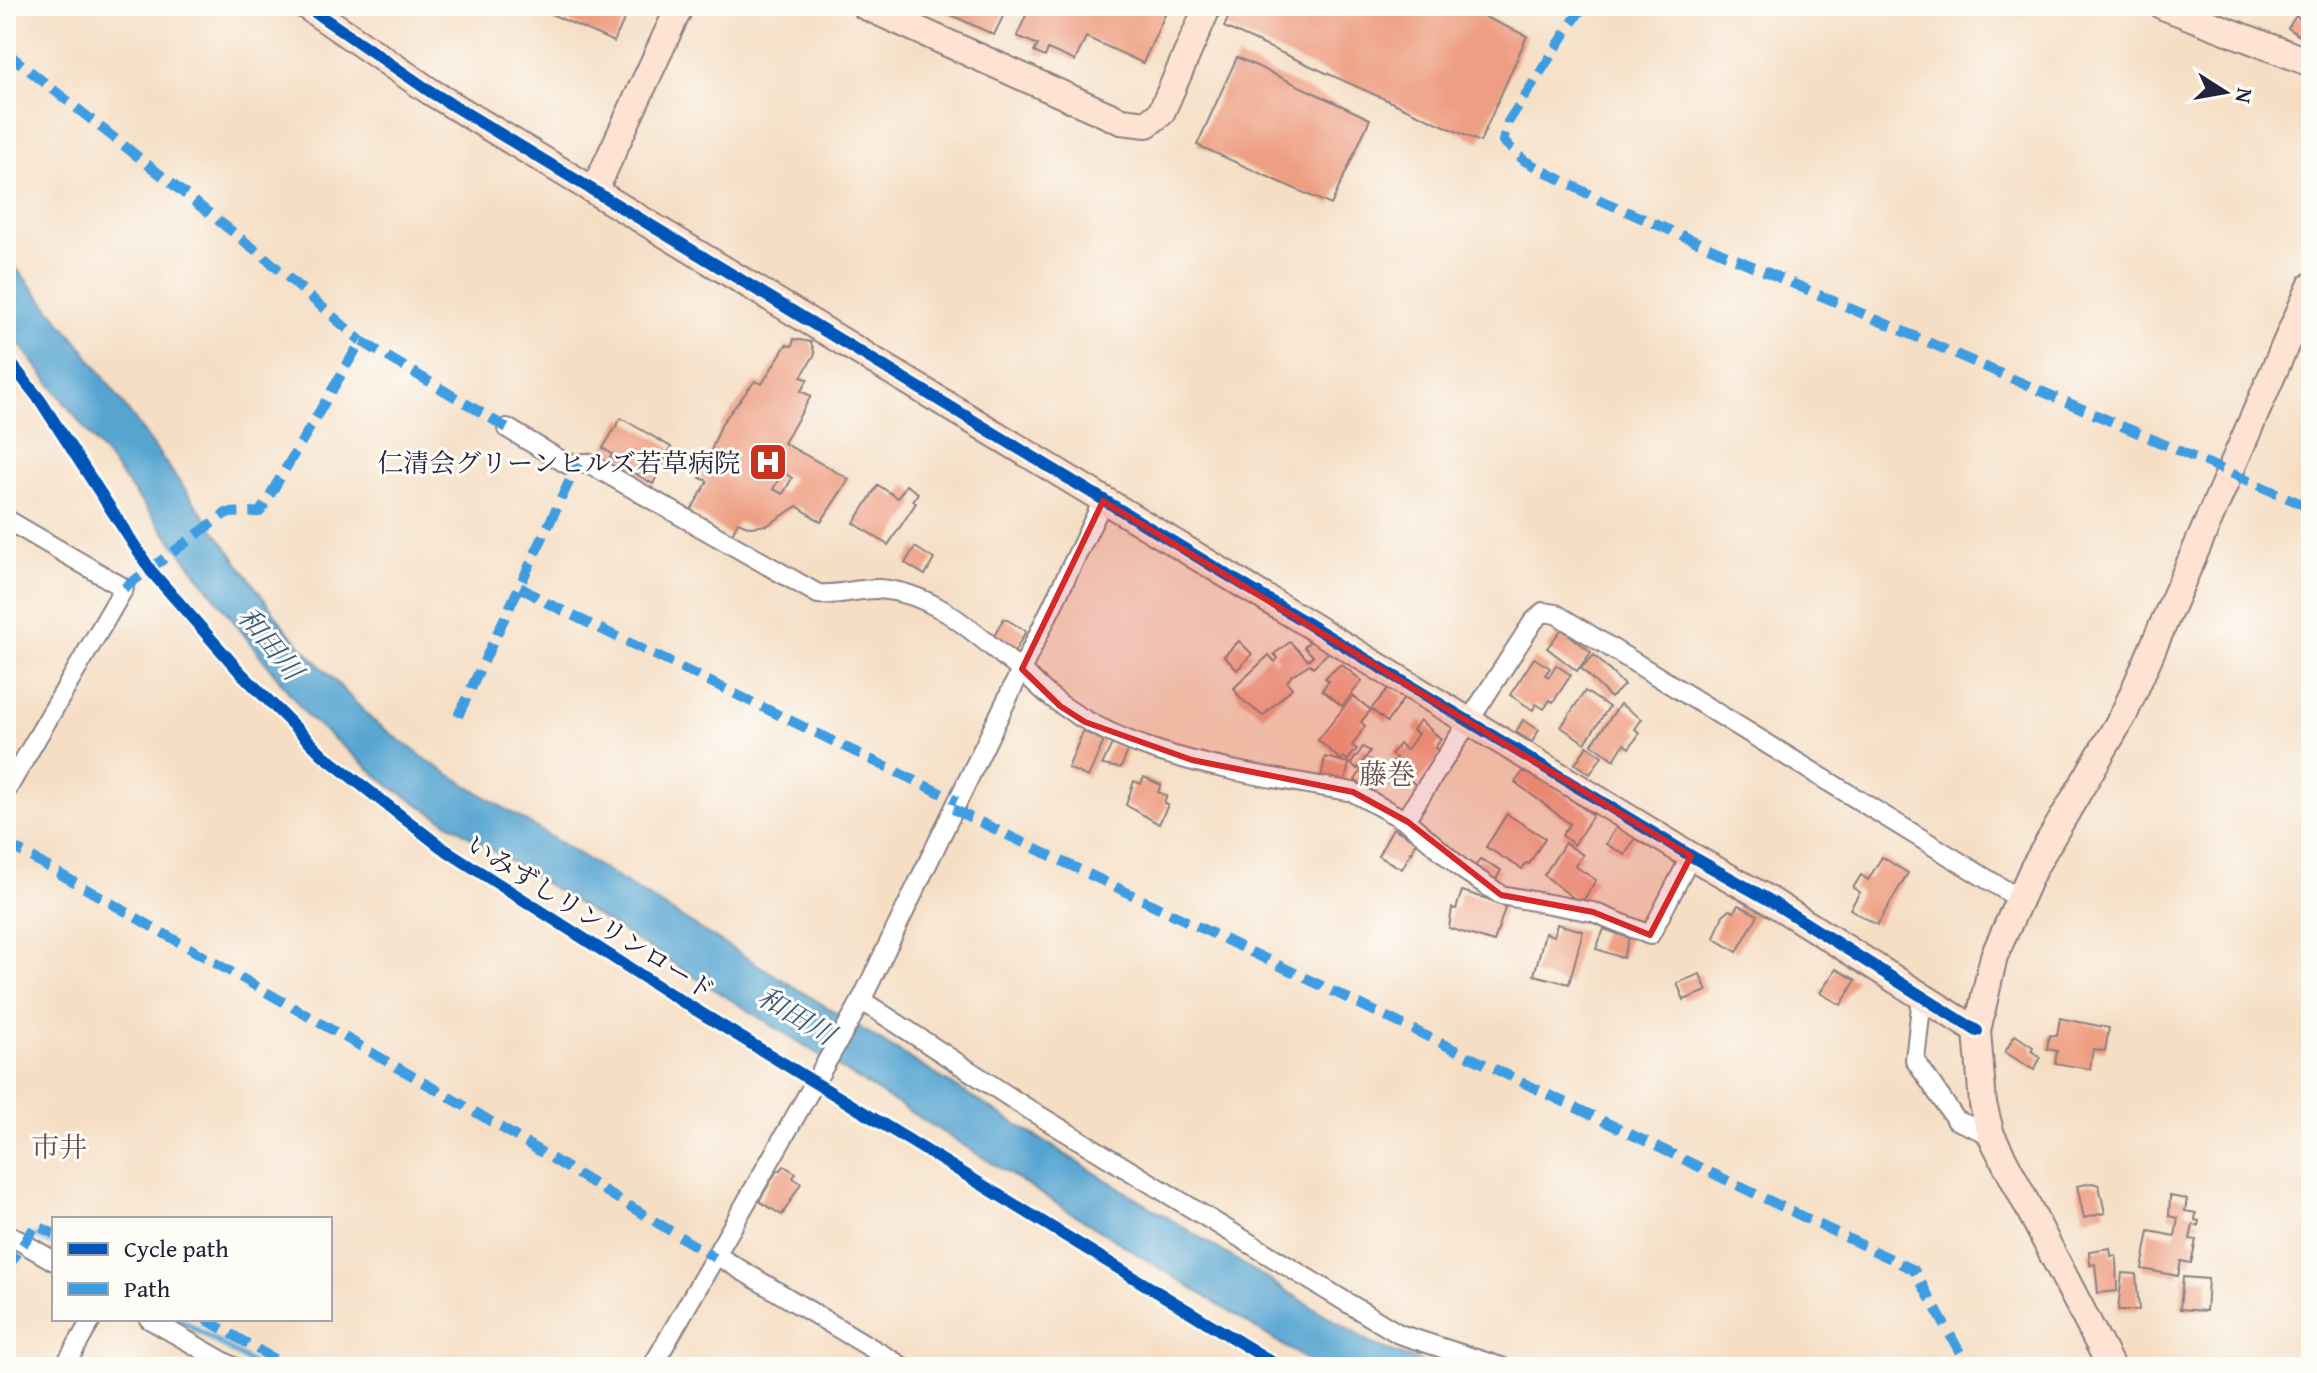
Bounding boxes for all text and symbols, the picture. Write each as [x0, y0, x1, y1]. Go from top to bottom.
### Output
north arrow [2185, 52, 2265, 132]
text: N [2227, 86, 2262, 106]
hospital icon: 仁清会グリーンヒルズ若草病院 [747, 441, 789, 483]
place label: 仁清会グリーンヒルズ若草病院 [377, 443, 740, 482]
water label: 和田川 [229, 597, 315, 691]
district label: 藤巻 [1359, 753, 1415, 794]
street label: いみずしリンリンロード [459, 825, 723, 1009]
water label: 和田川 [750, 976, 846, 1056]
district label: 市井 [31, 1126, 87, 1167]
legend [52, 1217, 332, 1321]
text: Cycle path [124, 1231, 229, 1266]
text: Path [124, 1271, 171, 1306]

